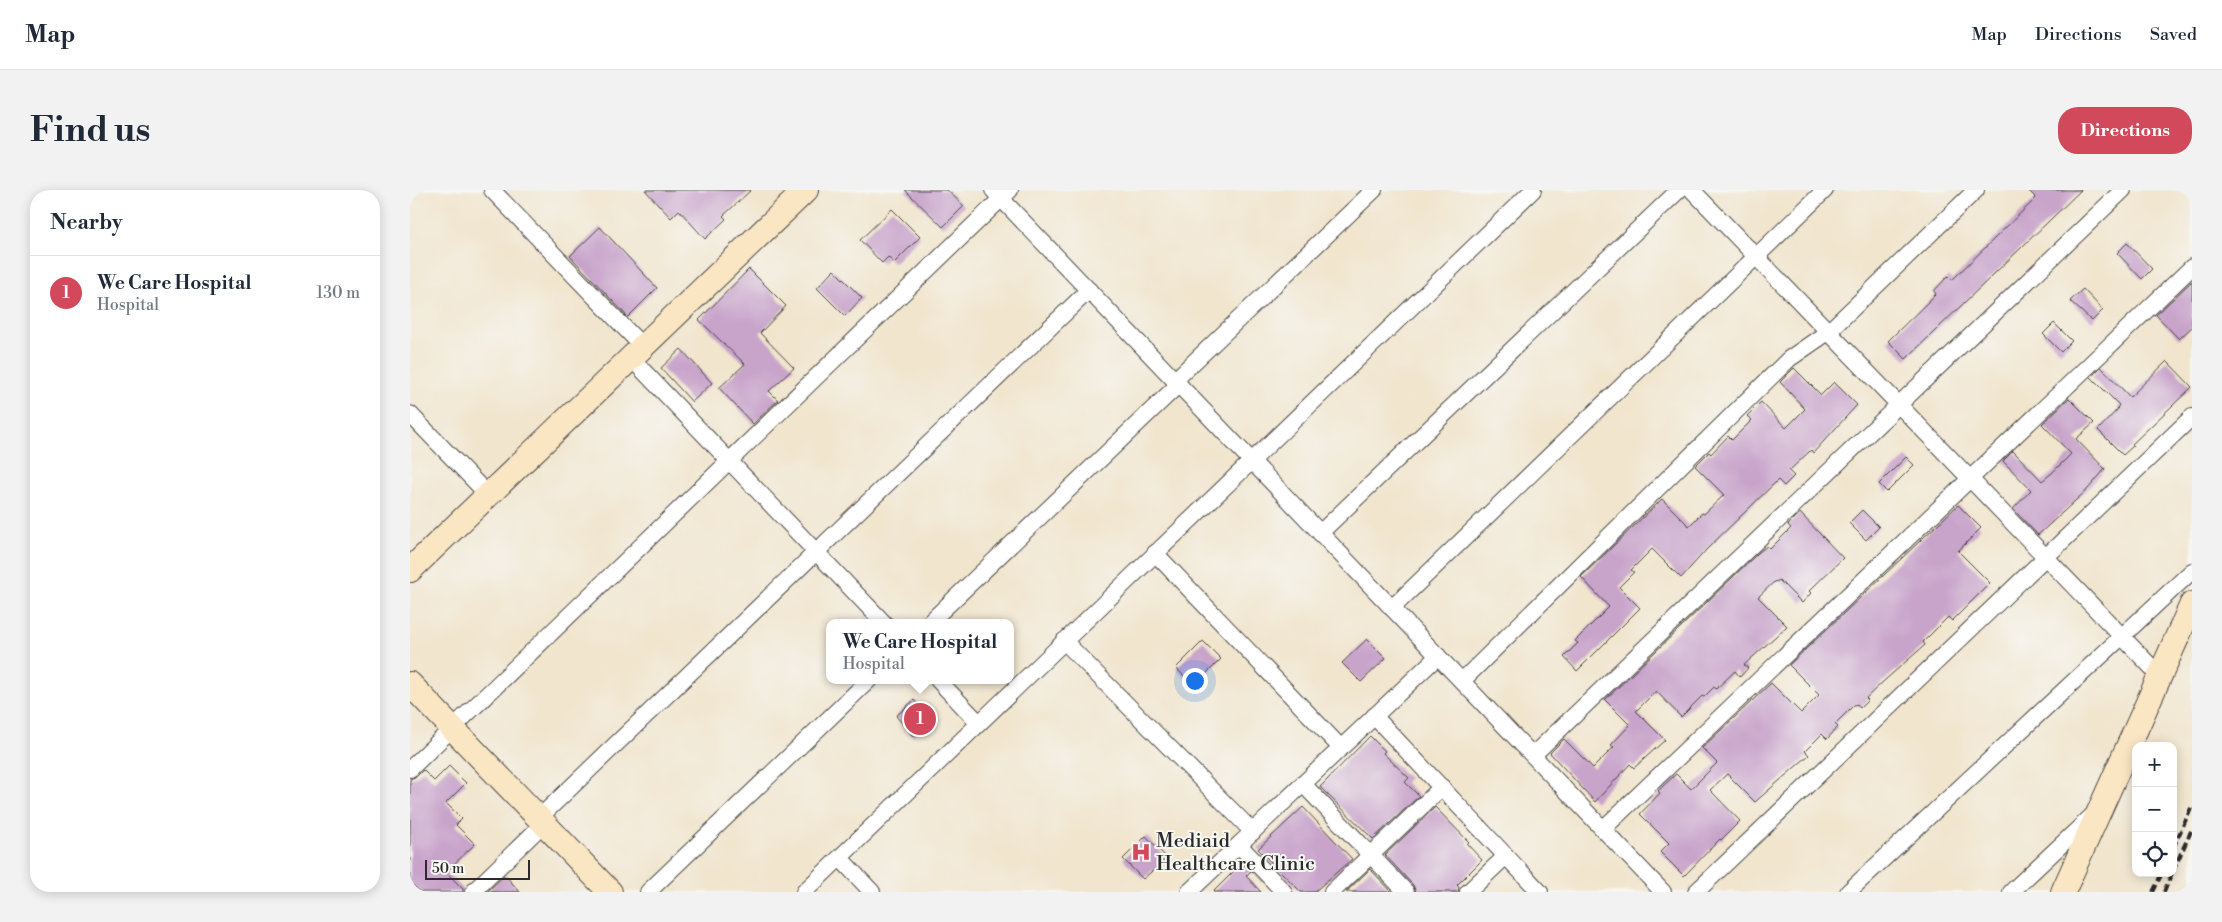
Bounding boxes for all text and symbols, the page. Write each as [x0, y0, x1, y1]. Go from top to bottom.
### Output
text: Map [25, 20, 75, 50]
text: Map [1971, 23, 2007, 46]
text: Directions [2035, 23, 2122, 46]
text: Saved [2150, 23, 2197, 46]
button: Directions [2058, 107, 2192, 154]
text: Find us [30, 109, 150, 152]
text: Nearby [50, 210, 123, 236]
text: We Care Hospital [97, 271, 251, 295]
text: 1 [62, 283, 70, 303]
text: 130 m [316, 283, 360, 303]
text: Hospital [97, 295, 159, 315]
popup [826, 619, 1014, 684]
text: We Care Hospital [843, 630, 997, 654]
text: Hospital [843, 654, 905, 674]
your location [1182, 668, 1208, 694]
pin: 1 [904, 700, 936, 738]
map controls [2132, 742, 2177, 877]
button: + [2132, 742, 2177, 787]
button: − [2132, 787, 2177, 832]
place label: Mediaid Healthcare Clinic [1156, 829, 1315, 877]
button: locate [2132, 832, 2177, 877]
hospital icon: Mediaid Healthcare Clinic [1130, 841, 1152, 863]
scale bar [425, 857, 530, 880]
text: 50 m [432, 860, 464, 878]

